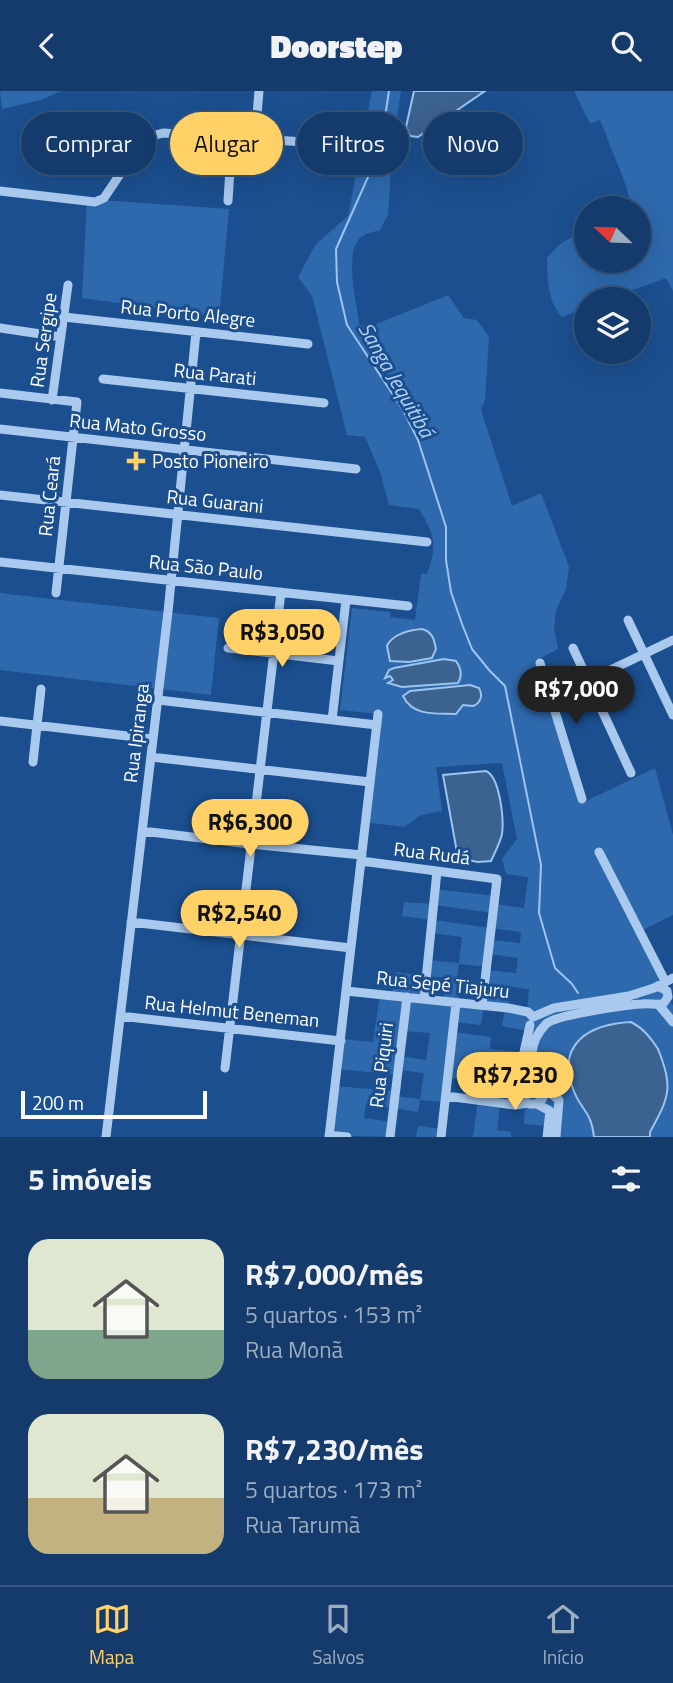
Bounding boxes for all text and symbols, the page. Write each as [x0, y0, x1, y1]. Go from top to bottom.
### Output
text: Doorstep [270, 22, 403, 70]
icon: back [28, 27, 66, 65]
icon: search [607, 27, 645, 65]
chip: Comprar [21, 112, 156, 175]
chip: Alugar [170, 112, 283, 175]
chip: Filtros [297, 112, 409, 175]
chip: Novo [423, 112, 523, 175]
north arrow [574, 196, 651, 273]
map controls [574, 196, 651, 364]
button: layers [574, 287, 651, 364]
street label: Rua Sergipe [22, 291, 63, 389]
street label: Rua Porto Alegre [119, 291, 257, 334]
water label: Sanga Jequitibá [351, 316, 444, 445]
street label: Rua Parati [172, 355, 258, 392]
street label: Rua Mato Grosso [68, 405, 208, 448]
place label: Posto Pioneiro [152, 446, 269, 475]
marker: Posto Pioneiro [126, 451, 146, 471]
street label: Rua Ceará [30, 454, 67, 538]
street label: Rua Guarani [165, 481, 265, 520]
street label: Rua São Paulo [148, 546, 265, 587]
pin: R$3,050 [217, 609, 347, 669]
text: R$3,050 [240, 614, 324, 649]
pin: R$7,000 [511, 667, 641, 726]
text: R$7,000 [534, 671, 618, 706]
street label: Rua Ipiranga [115, 681, 156, 784]
pin: R$6,300 [185, 799, 315, 859]
text: R$6,300 [208, 804, 292, 839]
street label: Rua Rudá [392, 833, 472, 872]
pin: R$2,540 [174, 891, 304, 950]
text: R$2,540 [197, 895, 281, 930]
street label: Rua Sepé Tiajuru [375, 962, 511, 1005]
street label: Rua Helmut Beneman [143, 987, 321, 1034]
street label: Rua Piquiri [361, 1021, 400, 1109]
pin: R$7,230 [450, 1053, 580, 1112]
text: R$7,230 [473, 1057, 557, 1092]
scale bar [21, 1088, 206, 1120]
text: 200 m [32, 1088, 84, 1117]
text: 5 imóveis [28, 1156, 152, 1202]
icon: filters [607, 1160, 645, 1198]
text: R$7,000/mês [245, 1251, 423, 1297]
icon: home [84, 1267, 168, 1351]
text: 5 quartos · 153 m² [245, 1297, 422, 1332]
text: Rua Monã [245, 1332, 343, 1367]
text: R$7,230/mês [245, 1426, 423, 1472]
icon: home [84, 1442, 168, 1526]
text: 5 quartos · 173 m² [245, 1472, 422, 1507]
text: Rua Tarumã [245, 1507, 360, 1542]
tab: Mapa [89, 1600, 134, 1671]
tab: Salvos [312, 1600, 364, 1671]
tab: Início [542, 1600, 584, 1671]

